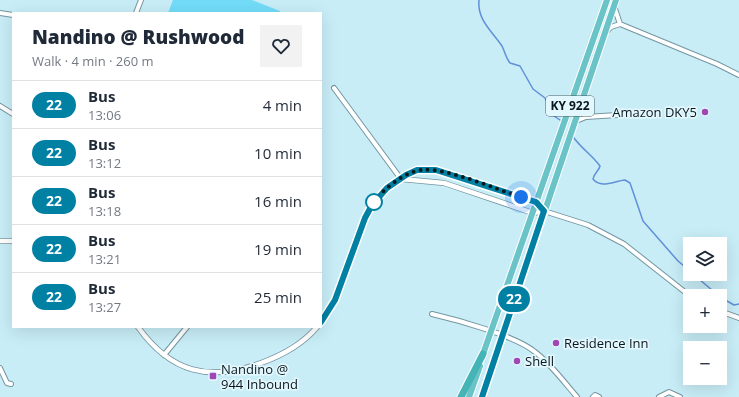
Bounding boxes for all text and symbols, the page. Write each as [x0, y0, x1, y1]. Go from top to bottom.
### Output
text: Nandino @ Rushwood [32, 24, 244, 50]
button: heart [260, 25, 302, 67]
text: Walk · 4 min · 260 m [32, 52, 154, 70]
text: Bus [88, 86, 115, 106]
text: 22 [46, 95, 62, 114]
text: 4 min [263, 95, 302, 115]
road number: KY 922 [546, 96, 594, 116]
place label: Amazon DKY5 [612, 103, 697, 121]
text: 13:06 [88, 106, 121, 124]
marker: Amazon DKY5 [700, 107, 710, 117]
text: Bus [88, 134, 115, 154]
text: 22 [46, 143, 62, 162]
text: 10 min [254, 143, 302, 163]
text: 13:12 [88, 154, 121, 172]
text: Bus [88, 182, 115, 202]
your location [511, 187, 531, 207]
text: 22 [46, 191, 62, 210]
text: 16 min [254, 191, 302, 211]
unlabelled marker [365, 193, 383, 211]
text: 13:18 [88, 202, 121, 220]
text: Bus [88, 230, 115, 250]
map controls [683, 237, 727, 385]
button: layers [683, 237, 727, 281]
text: 22 [46, 239, 62, 258]
text: 19 min [254, 239, 302, 259]
text: 13:21 [88, 250, 121, 268]
text: Bus [88, 278, 115, 298]
line badge: 22 [496, 286, 532, 312]
text: 22 [46, 287, 62, 306]
text: 25 min [254, 287, 302, 307]
text: 22 [506, 289, 522, 308]
button: + [683, 289, 727, 333]
text: 13:27 [88, 298, 121, 316]
place label: Residence Inn [564, 334, 649, 352]
marker: Residence Inn [551, 338, 561, 348]
button: − [683, 341, 727, 385]
place label: Shell [525, 352, 554, 370]
marker: Shell [512, 356, 522, 366]
place label: Nandino @ 944 Inbound [221, 360, 298, 393]
marker: Nandino @ 944 Inbound [208, 371, 218, 381]

